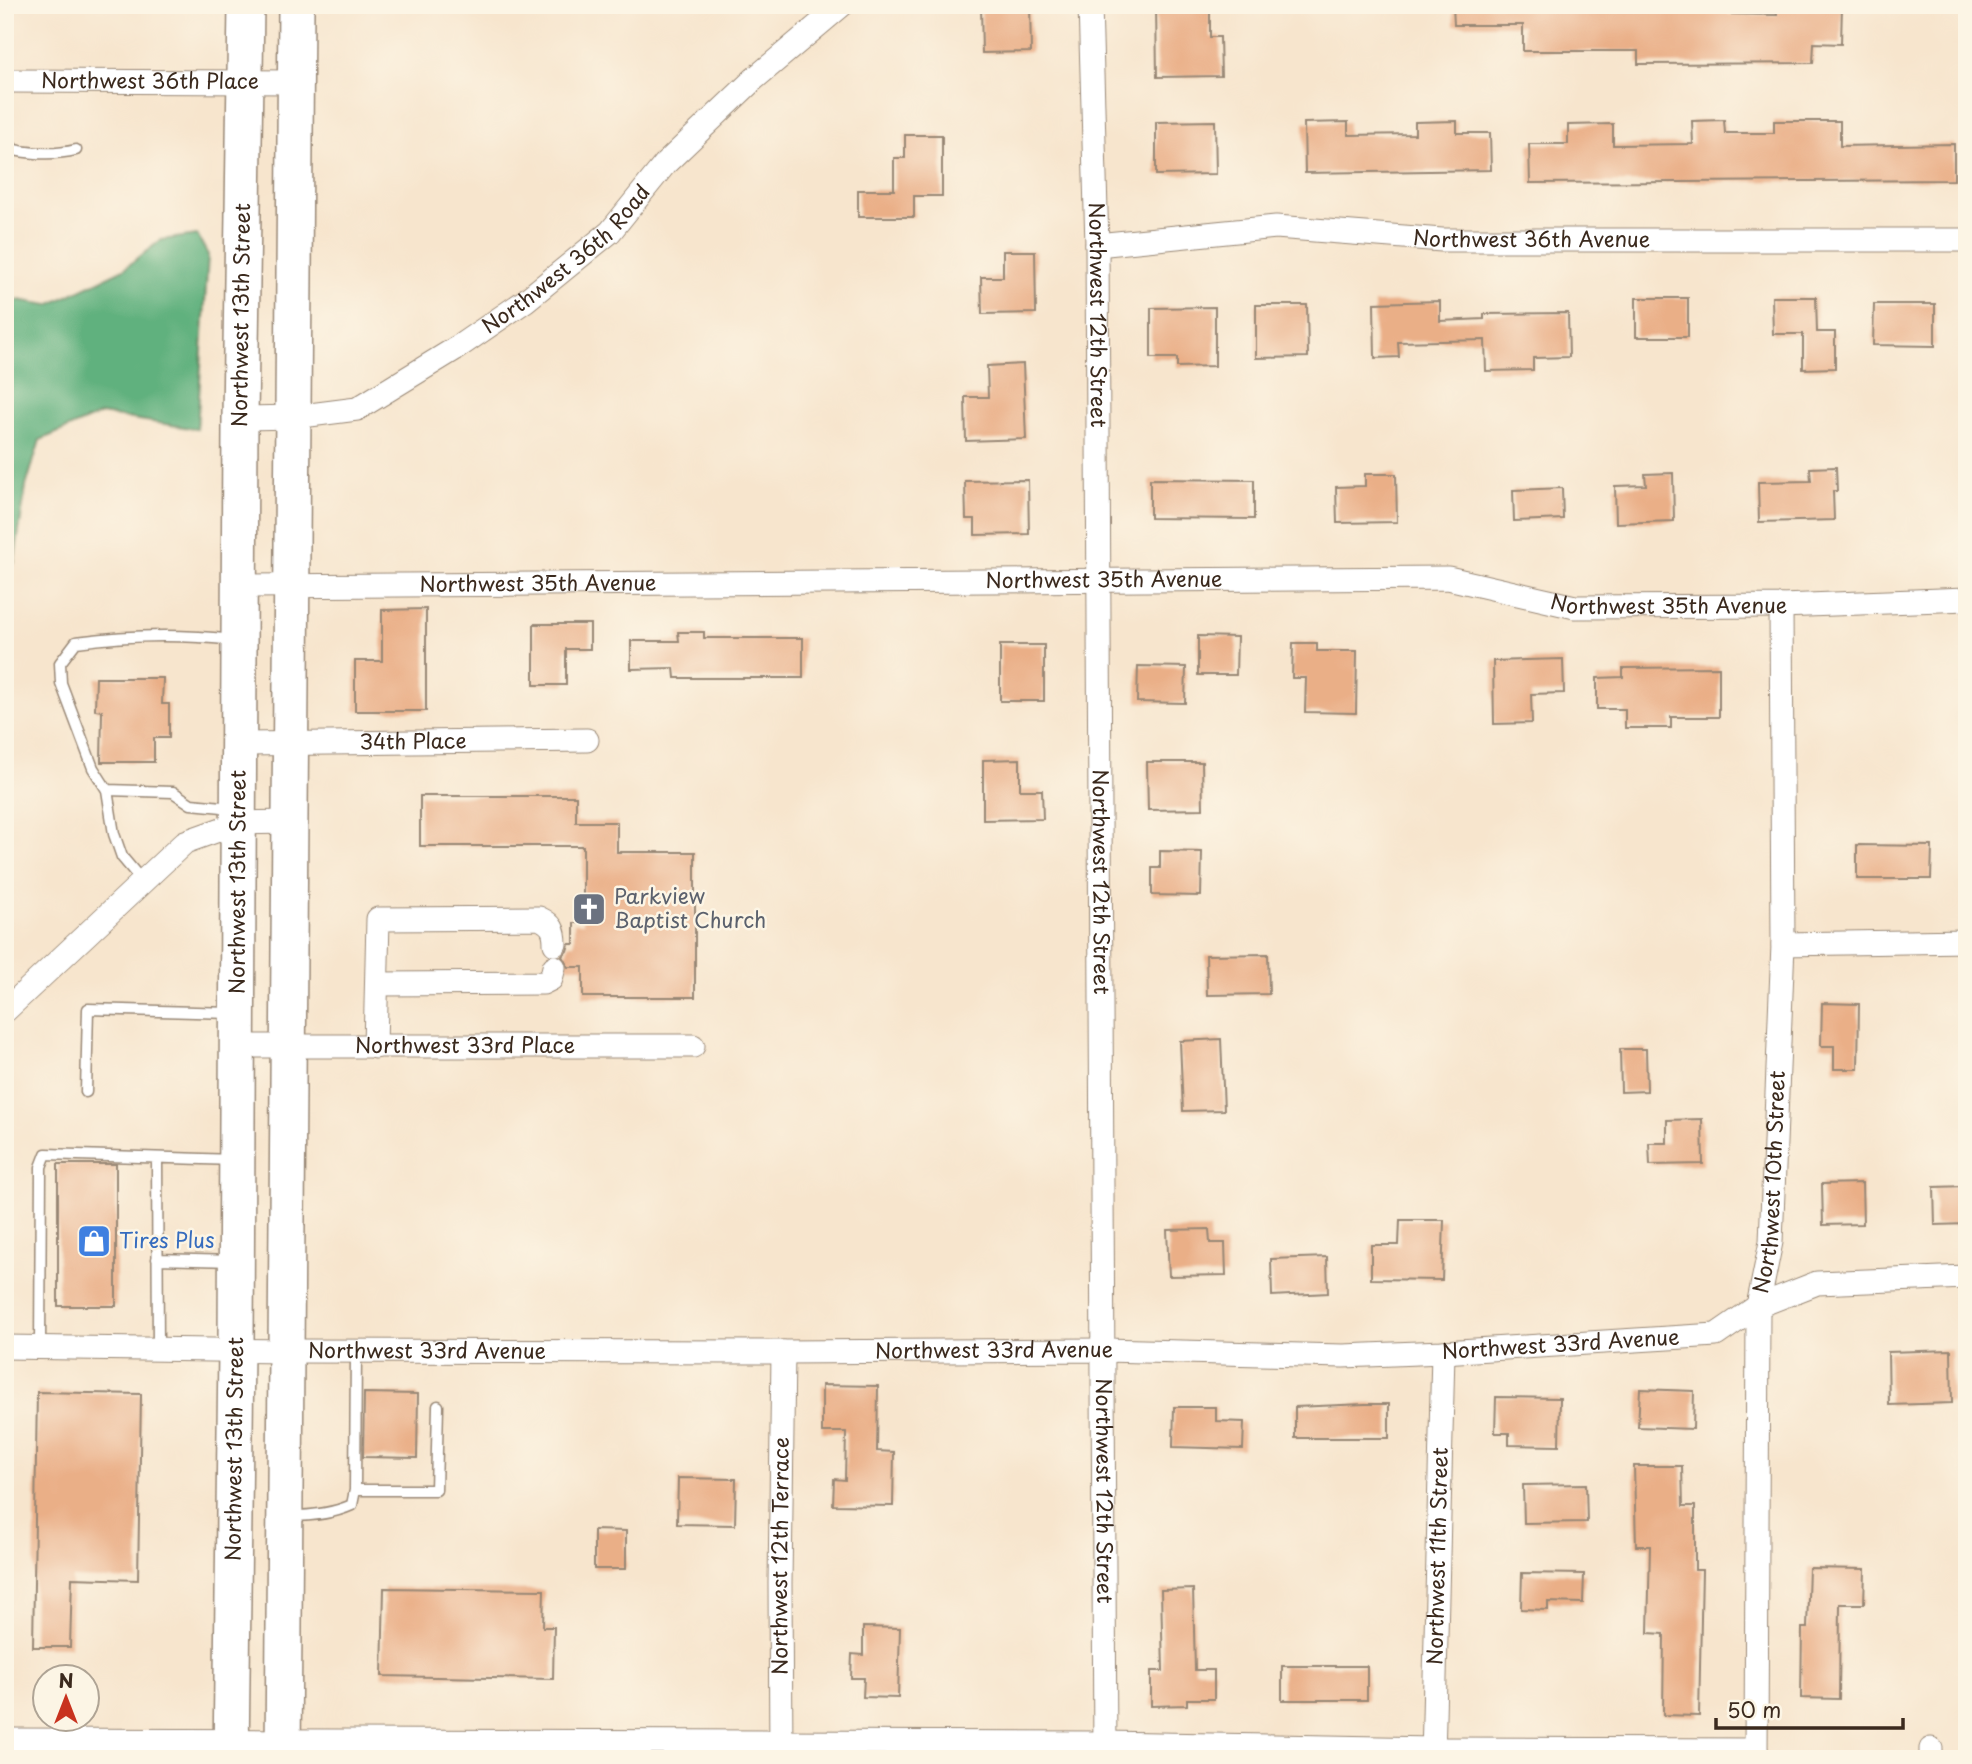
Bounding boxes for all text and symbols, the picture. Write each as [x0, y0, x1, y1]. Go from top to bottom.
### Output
street label: Northwest 36th Place [41, 63, 259, 96]
street label: Northwest 36th Road [474, 176, 657, 340]
street label: Northwest 12th Street [1082, 202, 1116, 428]
street label: Northwest 13th Street [222, 203, 257, 427]
street label: Northwest 36th Avenue [1412, 220, 1650, 254]
street label: Northwest 35th Avenue [985, 561, 1223, 595]
street label: Northwest 35th Avenue [419, 565, 657, 599]
street label: Northwest 35th Avenue [1548, 584, 1788, 621]
street label: 34th Place [359, 723, 467, 757]
street label: Northwest 12th Street [1086, 769, 1119, 995]
street label: Northwest 13th Street [220, 770, 252, 994]
place label: Parkview Baptist Church [614, 879, 766, 935]
church icon: Parkview Baptist Church [570, 890, 608, 928]
street label: Northwest 33rd Place [355, 1028, 575, 1060]
street label: Northwest 10th Street [1743, 1070, 1792, 1296]
shop icon: Tires Plus [75, 1222, 113, 1260]
place label: Tires Plus [119, 1223, 215, 1255]
street label: Northwest 33rd Avenue [1441, 1319, 1680, 1366]
street label: Northwest 33rd Avenue [875, 1332, 1113, 1365]
street label: Northwest 33rd Avenue [308, 1333, 546, 1366]
street label: Northwest 13th Street [215, 1337, 250, 1561]
street label: Northwest 12th Street [1089, 1378, 1122, 1604]
street label: Northwest 12th Terrace [762, 1437, 796, 1675]
street label: Northwest 11th Street [1417, 1447, 1455, 1665]
north arrow [32, 1662, 102, 1732]
text: N [58, 1666, 74, 1694]
scale bar [1716, 1687, 1904, 1731]
text: 50 m [1727, 1693, 1781, 1725]

